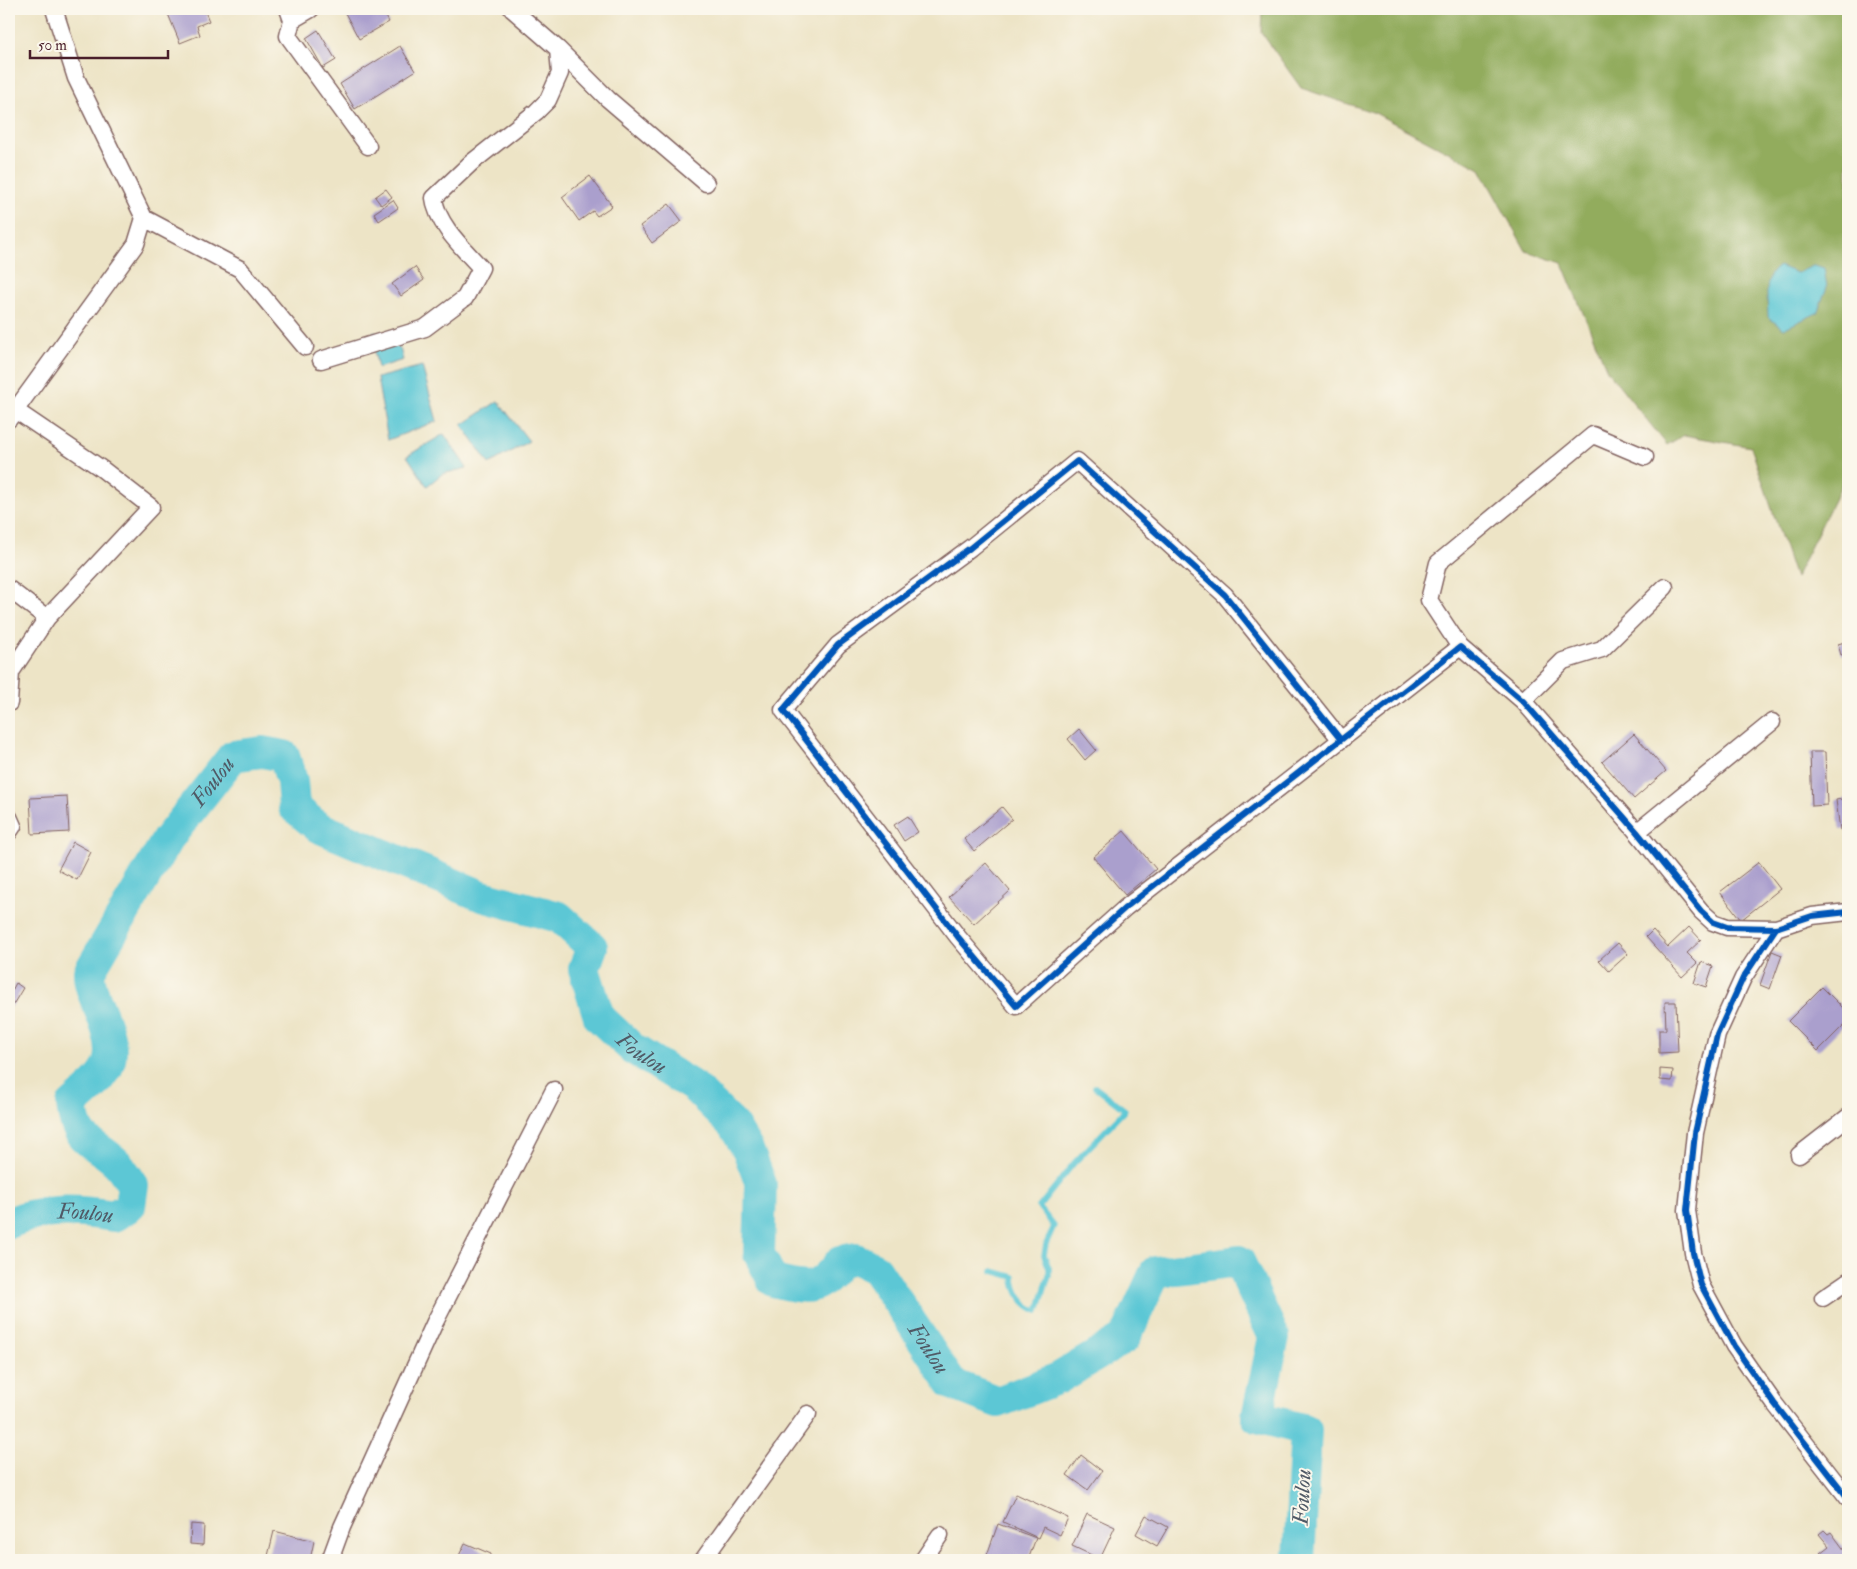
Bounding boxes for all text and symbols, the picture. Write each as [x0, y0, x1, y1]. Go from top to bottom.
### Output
scale bar [30, 28, 168, 60]
text: 50 m [38, 36, 67, 55]
water label: Foulou [184, 751, 241, 813]
water label: Foulou [609, 1025, 672, 1081]
water label: Foulou [56, 1197, 115, 1230]
water label: Foulou [901, 1317, 956, 1380]
water label: Foulou [1287, 1468, 1317, 1527]

